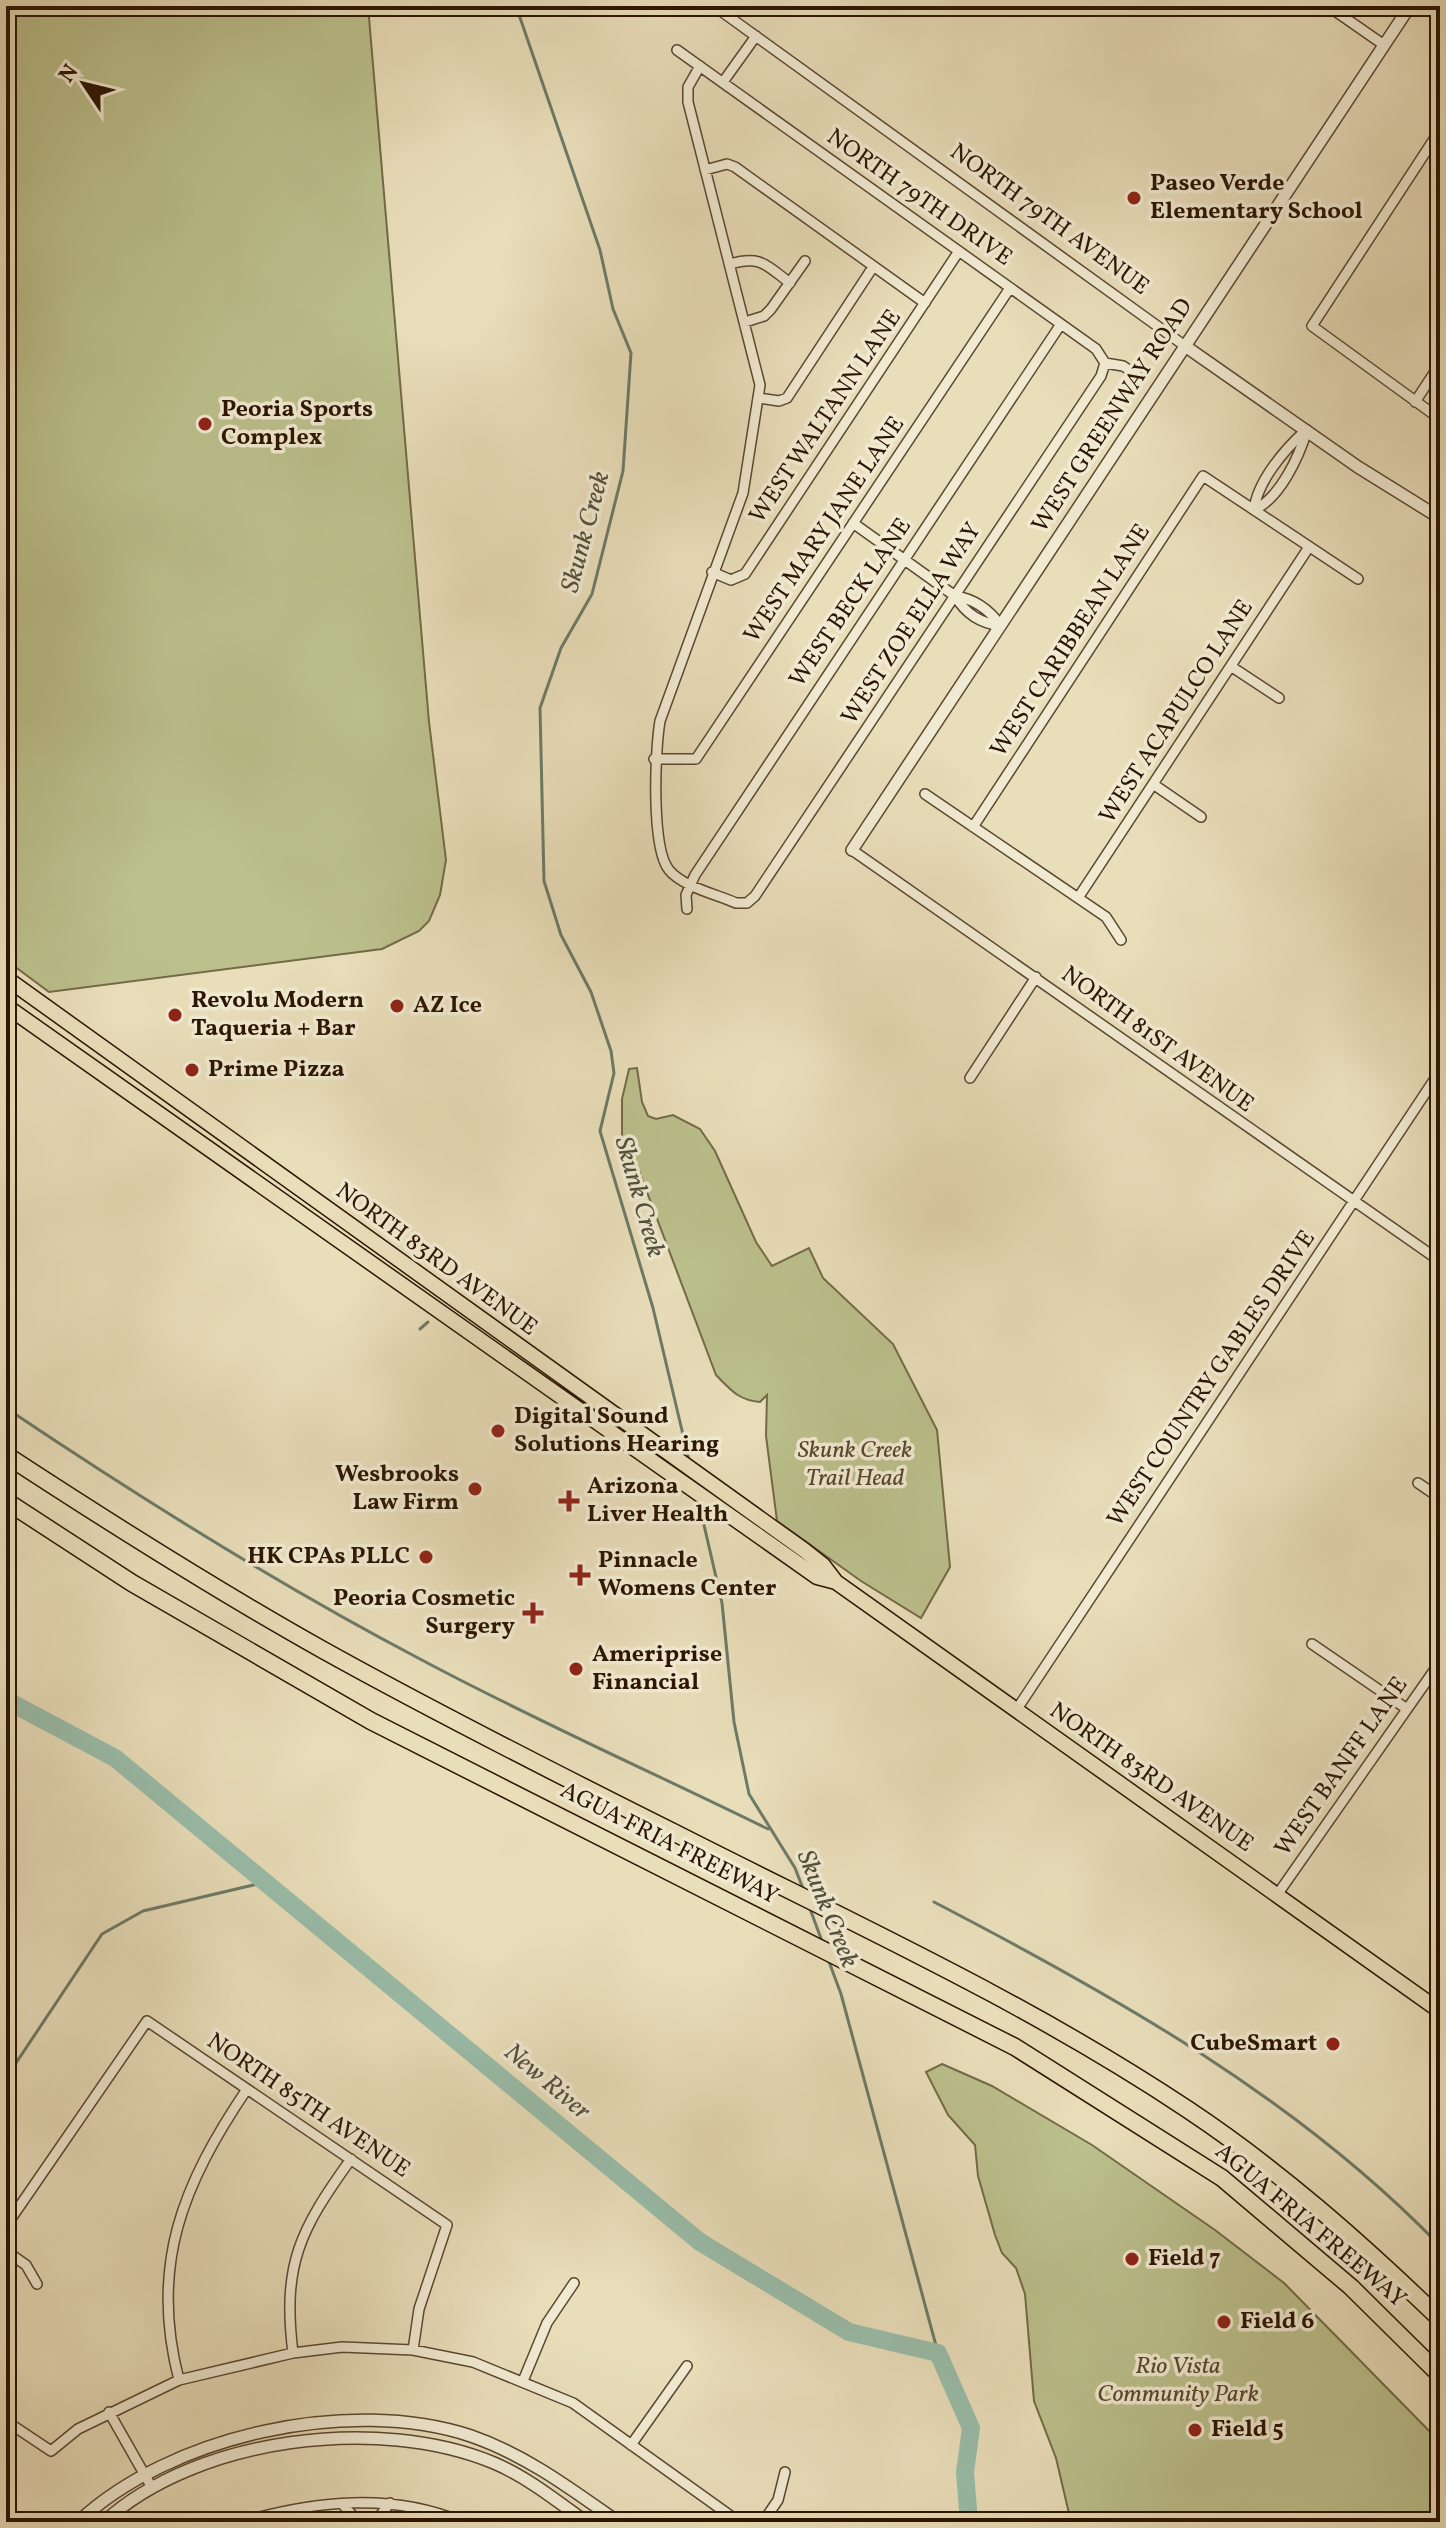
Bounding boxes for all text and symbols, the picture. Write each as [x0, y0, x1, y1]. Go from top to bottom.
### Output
north arrow [44, 44, 124, 124]
text: N [52, 59, 87, 89]
street label: NORTH 79TH DRIVE [819, 121, 1019, 275]
street label: NORTH 79TH AVENUE [942, 136, 1156, 304]
place label: Paseo Verde Elementary School [1150, 167, 1363, 229]
marker: Paseo Verde Elementary School [1125, 189, 1143, 207]
street label: WEST GREENWAY ROAD [1024, 292, 1202, 540]
street label: WEST WALTANN LANE [742, 303, 910, 531]
place label: Peoria Sports Complex [221, 393, 373, 455]
street label: WEST MARY JANE LANE [736, 410, 914, 650]
marker: Peoria Sports Complex [196, 415, 214, 433]
water label: Skunk Creek [553, 468, 619, 596]
street label: WEST BECK LANE [782, 512, 920, 694]
street label: WEST ZOE ELLA WAY [834, 516, 990, 732]
street label: WEST CARIBBEAN LANE [983, 518, 1159, 764]
street label: WEST ACAPULCO LANE [1092, 593, 1262, 831]
street label: NORTH 81ST AVENUE [1054, 958, 1260, 1122]
place label: Revolu Modern Taqueria + Bar [191, 984, 364, 1046]
place label: AZ Ice [413, 989, 482, 1023]
marker: AZ Ice [388, 997, 406, 1015]
marker: Revolu Modern Taqueria + Bar [166, 1006, 184, 1024]
place label: Prime Pizza [208, 1053, 345, 1087]
marker: Prime Pizza [183, 1061, 201, 1079]
water label: Skunk Creek [605, 1132, 673, 1262]
street label: NORTH 83RD AVENUE [328, 1175, 544, 1345]
street label: WEST COUNTRY GABLES DRIVE [1100, 1224, 1324, 1534]
place label: Digital Sound Solutions Hearing [514, 1400, 719, 1462]
marker: Digital Sound Solutions Hearing [489, 1422, 507, 1440]
park label: Skunk Creek Trail Head [798, 1434, 912, 1496]
place label: Wesbrooks Law Firm [335, 1458, 459, 1520]
place label: Arizona Liver Health [587, 1470, 728, 1532]
marker: Wesbrooks Law Firm [466, 1480, 484, 1498]
marker: Arizona Liver Health [558, 1490, 580, 1512]
place label: HK CPAs PLLC [247, 1540, 410, 1574]
place label: Pinnacle Womens Center [598, 1544, 776, 1606]
marker: HK CPAs PLLC [417, 1548, 435, 1566]
marker: Pinnacle Womens Center [569, 1564, 591, 1586]
place label: Peoria Cosmetic Surgery [333, 1582, 516, 1644]
marker: Peoria Cosmetic Surgery [522, 1602, 544, 1624]
place label: Ameriprise Financial [592, 1638, 722, 1700]
marker: Ameriprise Financial [567, 1660, 585, 1678]
street label: WEST BANFF LANE [1267, 1670, 1417, 1864]
street label: NORTH 83RD AVENUE [1042, 1695, 1260, 1861]
street label: AGUA FRIA FREEWAY [554, 1774, 784, 1914]
water label: Skunk Creek [787, 1845, 867, 1973]
street label: NORTH 85TH AVENUE [200, 2025, 416, 2187]
place label: CubeSmart [1190, 2027, 1317, 2061]
water label: New River [496, 2035, 598, 2129]
marker: CubeSmart [1324, 2035, 1342, 2053]
street label: AGUA FRIA FREEWAY [1207, 2136, 1413, 2316]
place label: Field 7 [1148, 2242, 1221, 2276]
marker: Field 7 [1123, 2250, 1141, 2268]
place label: Field 6 [1240, 2305, 1314, 2339]
marker: Field 6 [1215, 2313, 1233, 2331]
park label: Rio Vista Community Park [1097, 2350, 1259, 2412]
place label: Field 5 [1211, 2413, 1284, 2447]
marker: Field 5 [1186, 2421, 1204, 2439]

